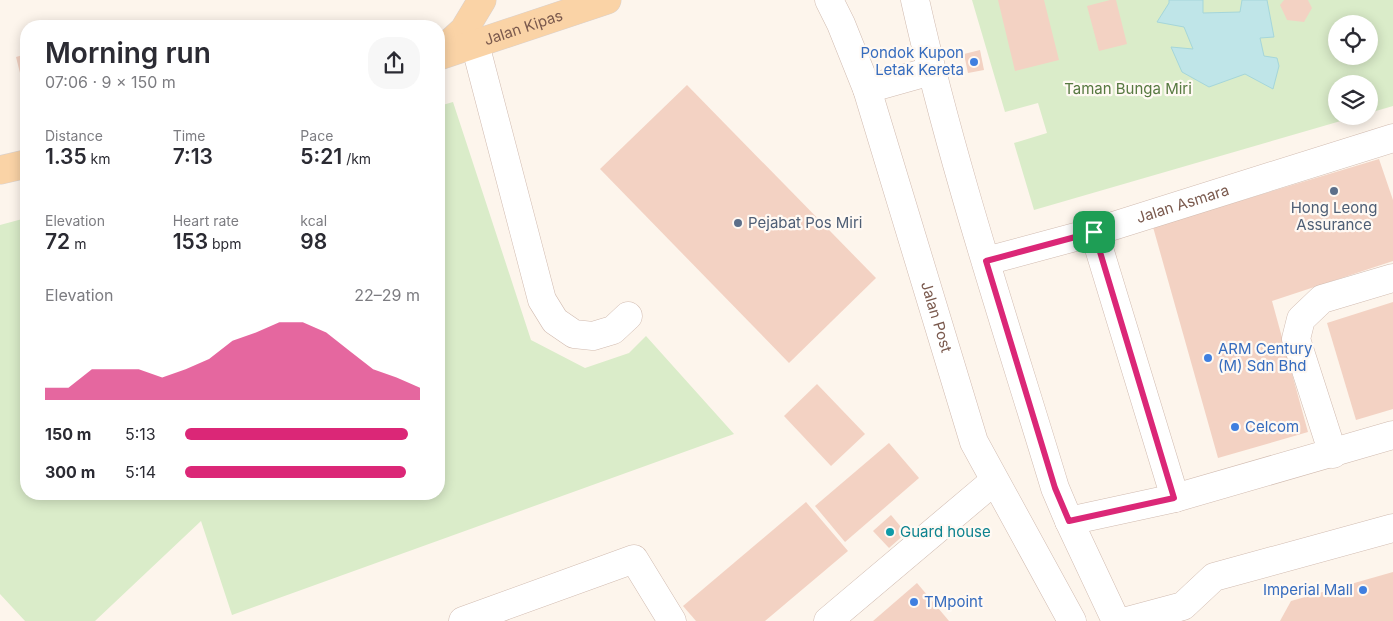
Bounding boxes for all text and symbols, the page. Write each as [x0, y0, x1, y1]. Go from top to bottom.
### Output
street label: Jalan Kipas [481, 5, 565, 49]
map controls [1328, 15, 1378, 125]
button: locate [1328, 15, 1378, 65]
text: Morning run [45, 36, 211, 70]
button: share [368, 37, 420, 89]
place label: Pondok Kupon Letak Kereta [861, 43, 964, 79]
marker: Pondok Kupon Letak Kereta [968, 56, 980, 68]
text: 07:06 · 9 × 150 m [45, 72, 176, 92]
button: layers [1328, 75, 1378, 125]
park label: Taman Bunga Miri [1064, 79, 1192, 98]
text: Distance [45, 127, 103, 144]
text: Time [173, 127, 206, 144]
text: Pace [300, 127, 333, 144]
text: 1.35 [45, 144, 87, 169]
text: 7:13 [173, 144, 213, 169]
text: 5:21 [300, 144, 342, 169]
text: km [87, 150, 111, 167]
text: /km [342, 150, 371, 167]
street label: Jalan Asmara [1134, 180, 1231, 227]
marker: Hong Leong Assurance [1328, 185, 1340, 197]
place label: Hong Leong Assurance [1291, 198, 1377, 234]
pin [1073, 211, 1115, 253]
text: Elevation [45, 212, 105, 229]
text: Heart rate [173, 212, 239, 229]
text: kcal [300, 212, 327, 229]
place label: Pejabat Pos Miri [748, 213, 863, 232]
marker: Pejabat Pos Miri [732, 217, 744, 229]
icon: arrive [1080, 218, 1108, 246]
text: 72 [45, 229, 70, 254]
text: 153 [173, 229, 208, 254]
text: 98 [300, 229, 327, 254]
text: m [70, 235, 86, 252]
text: bpm [208, 235, 241, 252]
street label: Jalan Post [917, 279, 956, 355]
text: Elevation [45, 285, 114, 305]
text: 22–29 m [354, 285, 420, 305]
place label: ARM Century (M) Sdn Bhd [1218, 339, 1313, 375]
marker: ARM Century (M) Sdn Bhd [1202, 352, 1214, 364]
place label: Celcom [1245, 417, 1299, 436]
marker: Celcom [1229, 421, 1241, 433]
text: 150 m [45, 424, 91, 444]
text: 5:13 [125, 424, 156, 444]
text: 300 m [45, 462, 95, 482]
text: 5:14 [125, 462, 156, 482]
place label: Guard house [900, 522, 991, 541]
marker: Guard house [884, 526, 896, 538]
place label: Imperial Mall [1263, 580, 1353, 599]
marker: Imperial Mall [1357, 584, 1369, 596]
place label: TMpoint [924, 592, 983, 611]
marker: TMpoint [908, 596, 920, 608]

